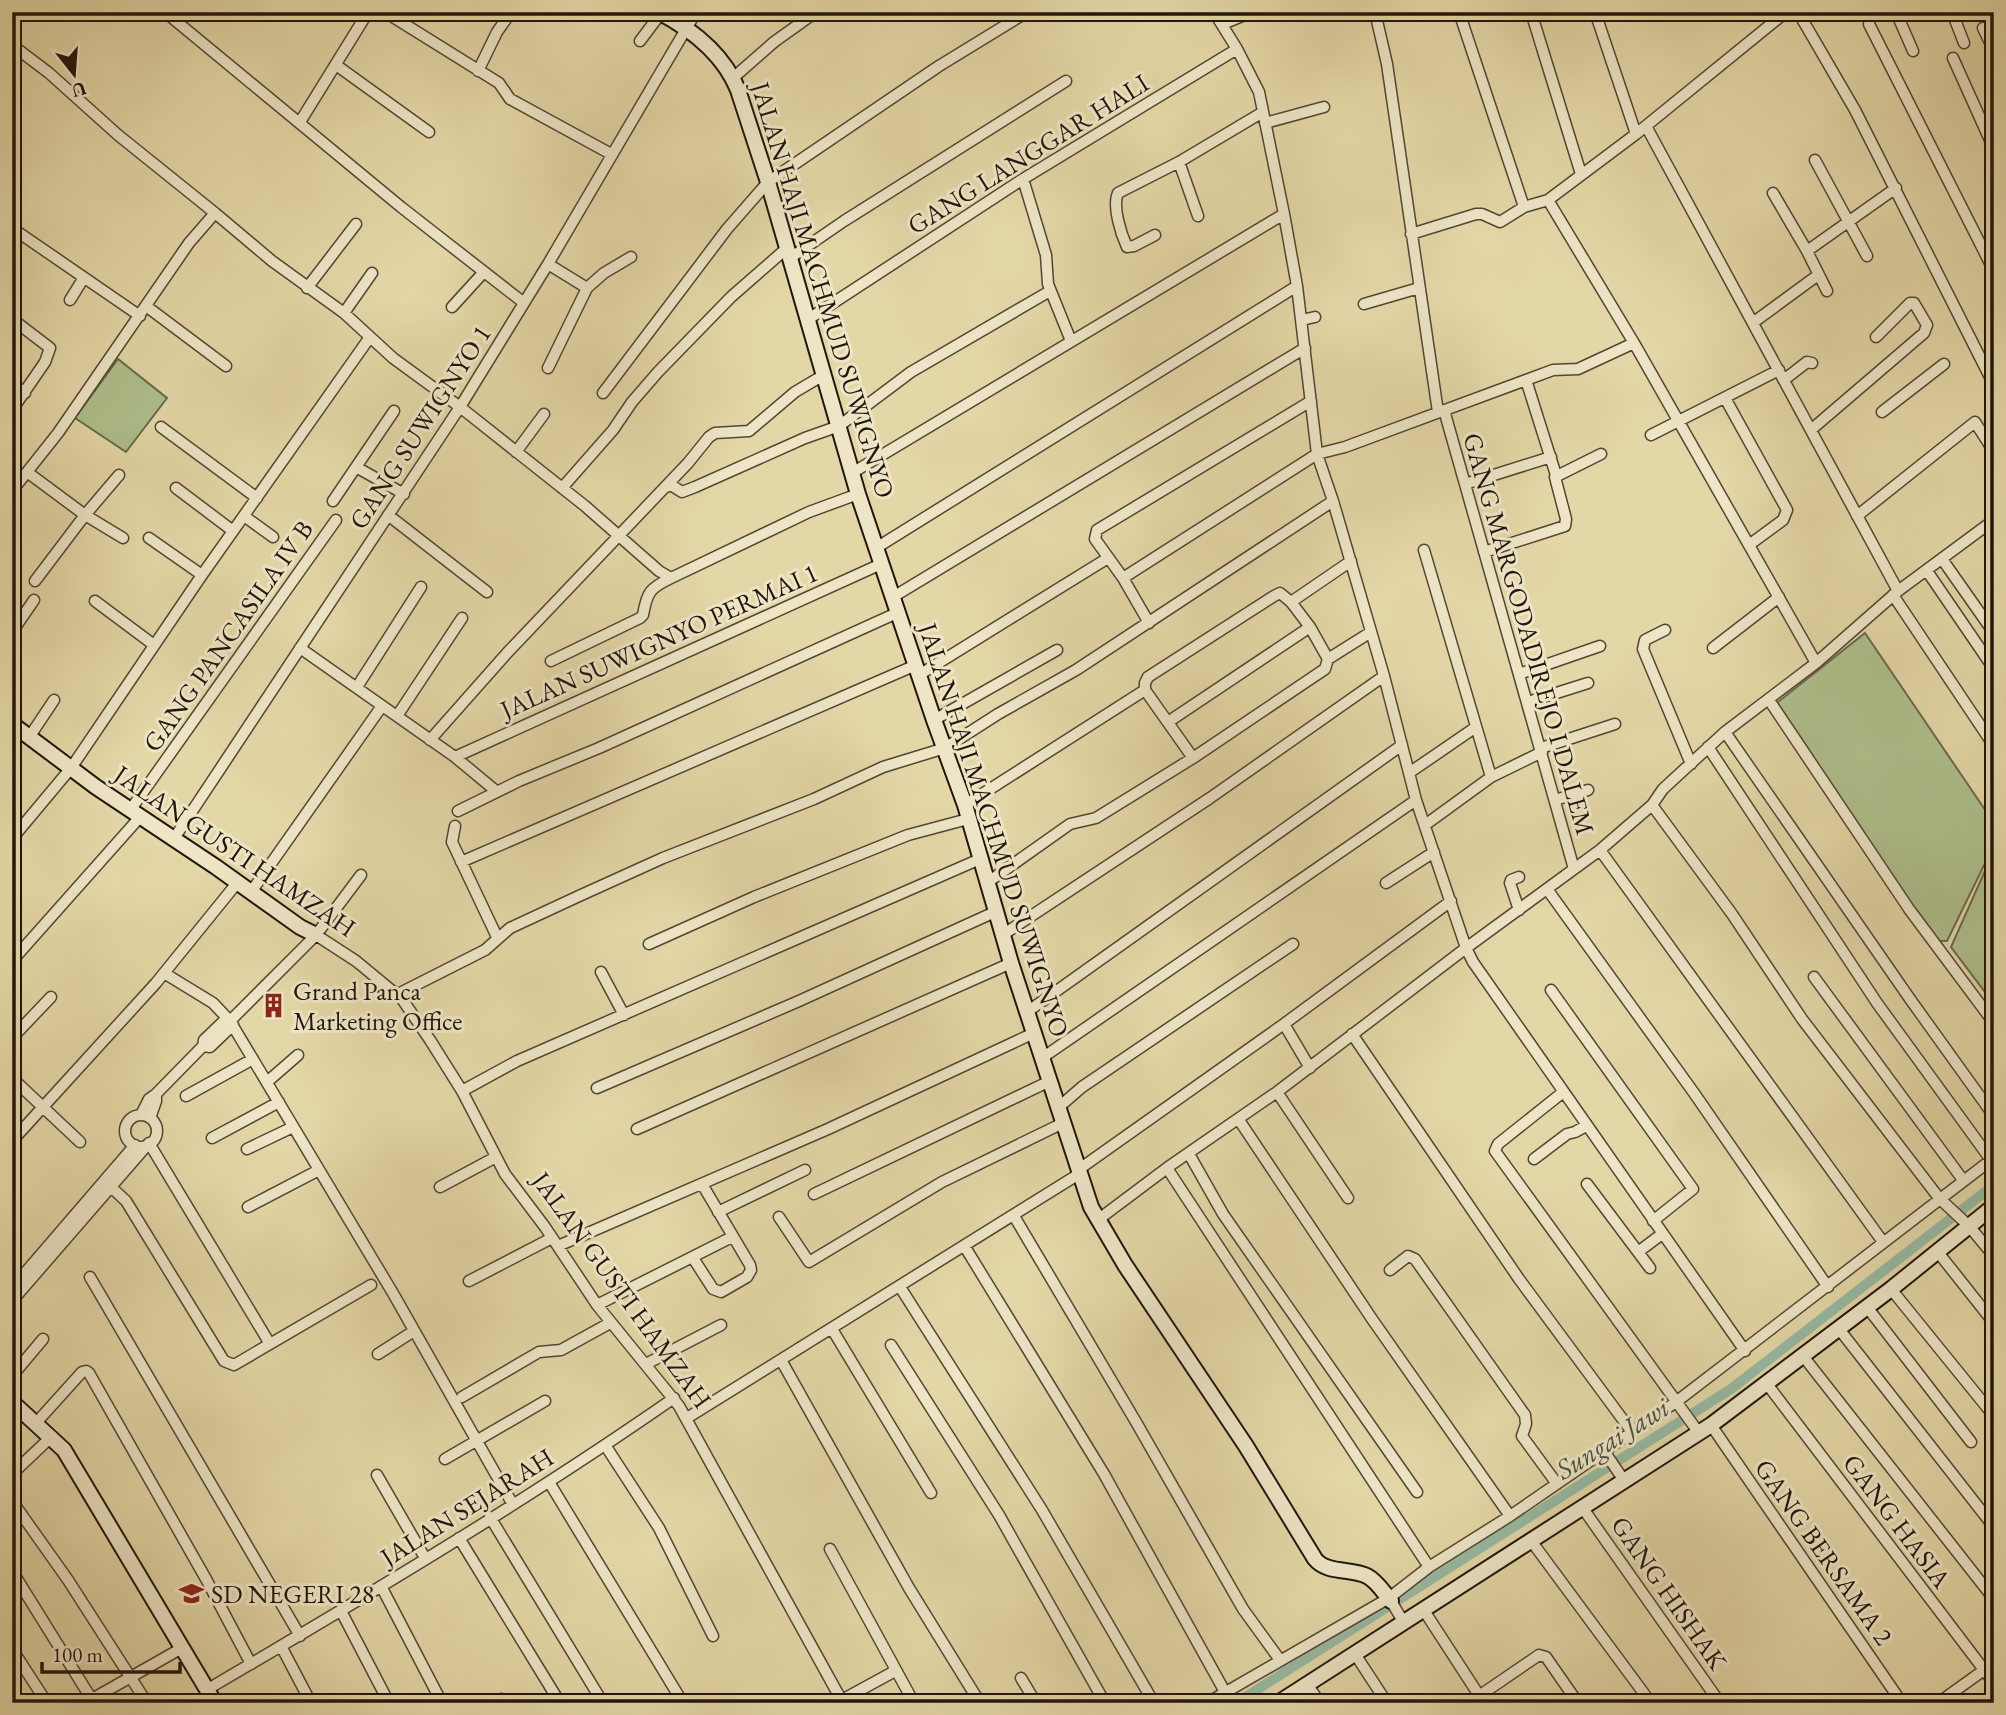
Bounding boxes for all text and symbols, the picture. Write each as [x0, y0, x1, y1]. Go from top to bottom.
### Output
north arrow [38, 38, 108, 108]
street label: GANG LANGGAR HALI [901, 66, 1155, 242]
text: U [68, 76, 89, 104]
street label: JALAN HAJI MACHMUD SUWIGNYO [743, 76, 903, 502]
street label: GANG SUWIGNYO 1 [341, 318, 499, 536]
street label: GANG MARGODADIREJO I DALEM [1455, 429, 1603, 839]
street label: GANG PANCASILA IV B [135, 514, 321, 758]
street label: JALAN SUWIGNYO PERMAI 1 [493, 555, 823, 727]
street label: JALAN HAJI MACHMUD SUWIGNYO [910, 617, 1077, 1041]
street label: JALAN GUSTI HAMZAH [106, 756, 363, 945]
place label: Grand Panca Marketing Office [293, 974, 462, 1038]
building icon: Grand Panca Marketing Office [259, 992, 287, 1020]
street label: JALAN GUSTI HAMZAH [523, 1163, 719, 1415]
water label: Sungai Jawi [1548, 1388, 1677, 1488]
street label: JALAN SEJARAH [372, 1440, 560, 1575]
street label: GANG HASIA [1835, 1447, 1959, 1596]
street label: GANG BERSAMA 2 [1747, 1452, 1901, 1652]
street label: GANG HISHAK [1603, 1509, 1735, 1677]
place label: SD NEGERI 28 [211, 1577, 374, 1611]
school or university icon: SD NEGERI 28 [177, 1580, 205, 1608]
scale bar [42, 1631, 180, 1675]
text: 100 m [52, 1641, 103, 1668]

